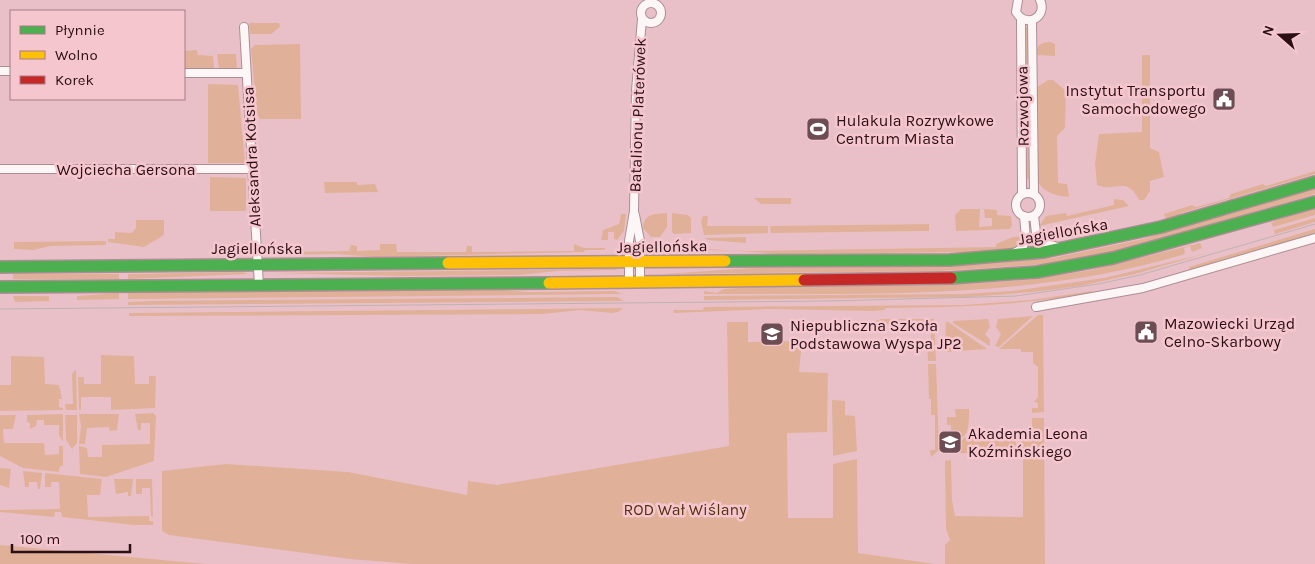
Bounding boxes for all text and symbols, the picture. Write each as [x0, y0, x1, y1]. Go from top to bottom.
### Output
legend [10, 10, 185, 100]
north arrow [1255, 10, 1305, 60]
text: Płynnie [55, 21, 105, 39]
text: N [1259, 23, 1278, 38]
street label: Batalionu Platerówek [625, 38, 650, 193]
text: Wolno [55, 46, 98, 64]
street label: Rozwojowa [1012, 66, 1033, 146]
text: Korek [55, 71, 94, 89]
place label: Instytut Transportu Samochodowego [1065, 81, 1206, 118]
street label: Aleksandra Kotsisa [238, 86, 265, 228]
public building icon: Instytut Transportu Samochodowego [1211, 86, 1237, 112]
place label: Hulakula Rozrywkowe Centrum Miasta [836, 111, 994, 148]
sports icon: Hulakula Rozrywkowe Centrum Miasta [805, 116, 831, 142]
street label: Wojciecha Gersona [56, 160, 196, 179]
street label: Jagiellońska [1017, 214, 1109, 249]
street label: Jagiellońska [616, 236, 708, 257]
street label: Jagiellońska [212, 239, 302, 258]
place label: Mazowiecki Urząd Celno-Skarbowy [1164, 314, 1295, 351]
place label: Niepubliczna Szkoła Podstawowa Wyspa JP2 [790, 316, 962, 353]
public building icon: Mazowiecki Urząd Celno-Skarbowy [1133, 319, 1159, 345]
school or university icon: Niepubliczna Szkoła Podstawowa Wyspa JP2 [759, 321, 785, 347]
place label: Akademia Leona Koźmińskiego [968, 424, 1088, 461]
school or university icon: Akademia Leona Koźmińskiego [937, 429, 963, 455]
park label: ROD Wał Wiślany [623, 500, 747, 519]
scale bar [12, 522, 130, 554]
text: 100 m [20, 530, 60, 548]

